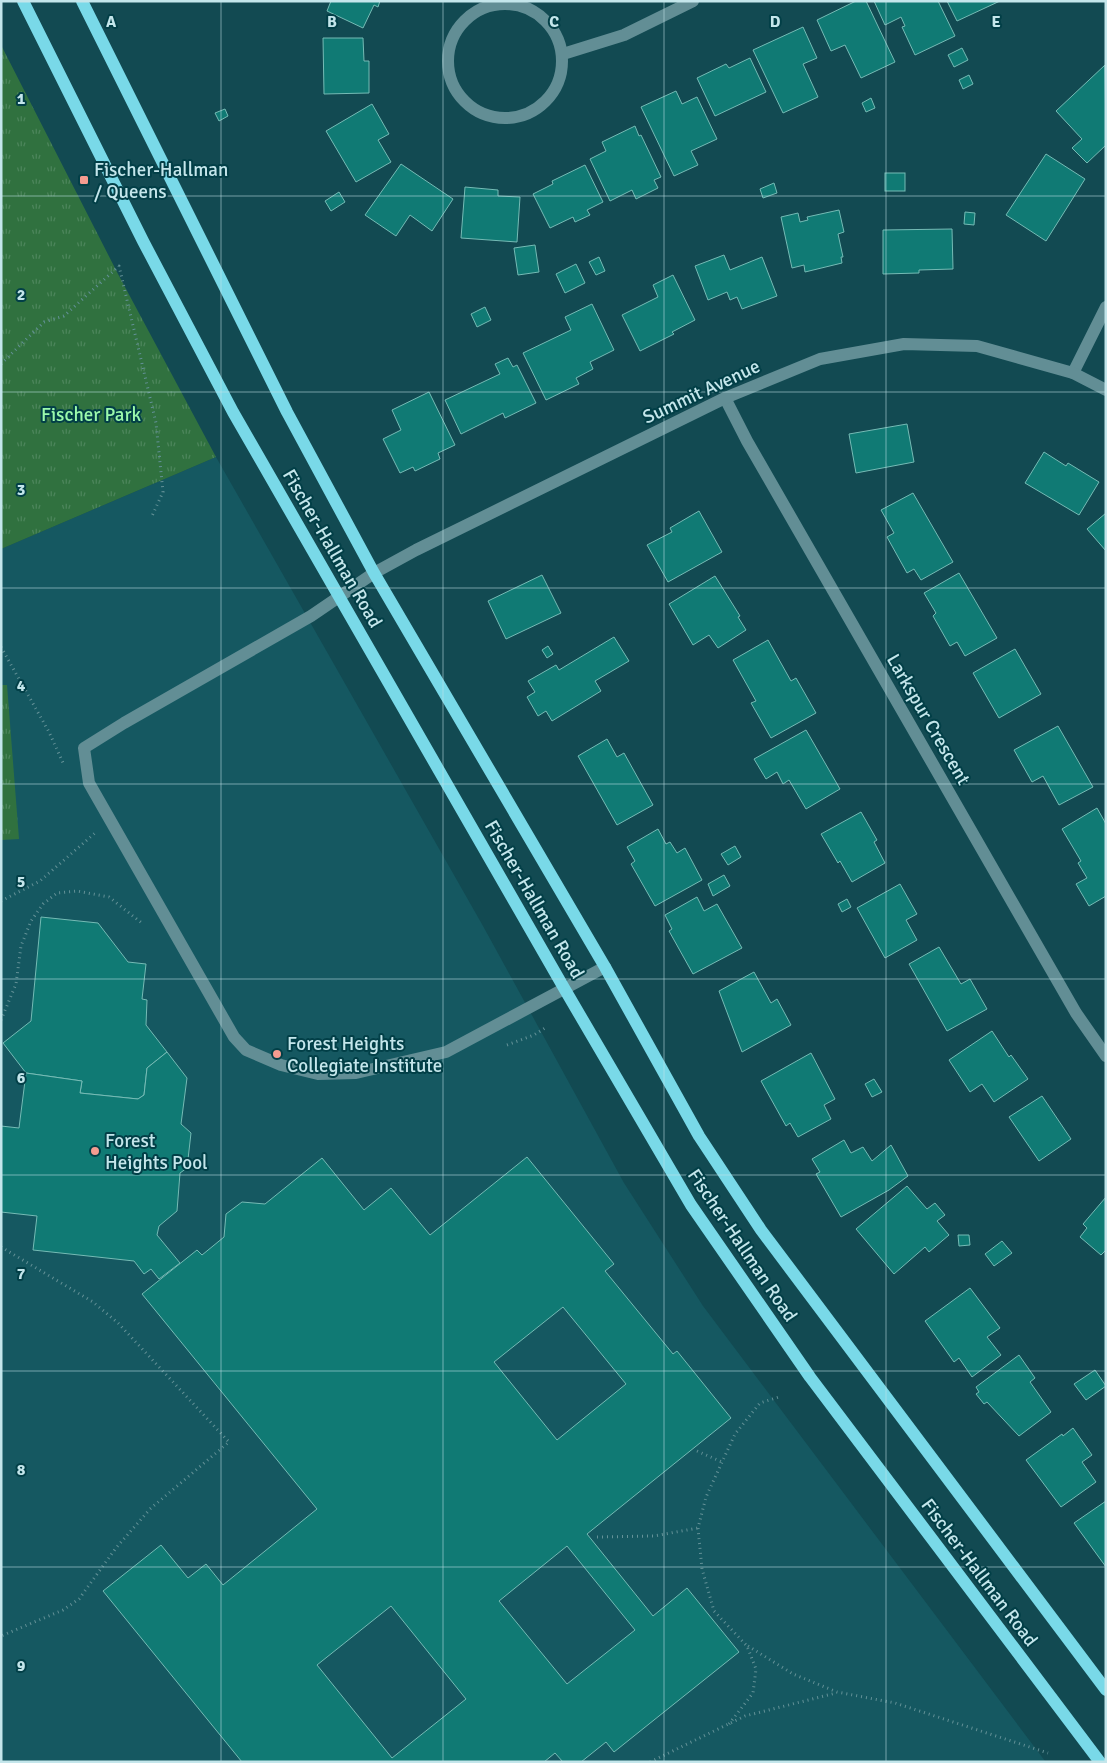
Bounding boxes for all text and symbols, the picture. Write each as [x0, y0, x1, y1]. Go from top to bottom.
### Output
text: A [106, 12, 117, 32]
text: B [327, 12, 337, 32]
text: C [549, 12, 559, 32]
text: D [770, 12, 781, 32]
text: E [991, 12, 1001, 32]
text: 1 [17, 89, 26, 109]
place label: Fischer-Hallman / Queens [94, 158, 228, 204]
marker: Fischer-Hallman / Queens [78, 174, 90, 186]
text: 2 [17, 285, 25, 305]
street label: Summit Avenue [639, 354, 764, 430]
park label: Fischer Park [41, 403, 141, 427]
street label: Fischer-Hallman Road [277, 465, 387, 632]
text: 3 [17, 480, 25, 500]
street label: Larkspur Crescent [881, 650, 975, 790]
text: 4 [17, 676, 26, 696]
street label: Fischer-Hallman Road [479, 816, 589, 983]
text: 5 [17, 872, 25, 892]
place label: Forest Heights Collegiate Institute [287, 1032, 442, 1078]
marker: Forest Heights Collegiate Institute [271, 1048, 283, 1060]
text: 6 [17, 1068, 26, 1088]
place label: Forest Heights Pool [105, 1129, 208, 1175]
marker: Forest Heights Pool [89, 1145, 101, 1157]
street label: Fischer-Hallman Road [682, 1165, 802, 1327]
text: 7 [17, 1264, 26, 1284]
text: 8 [17, 1460, 26, 1480]
street label: Fischer-Hallman Road [916, 1494, 1043, 1651]
text: 9 [17, 1656, 26, 1676]

